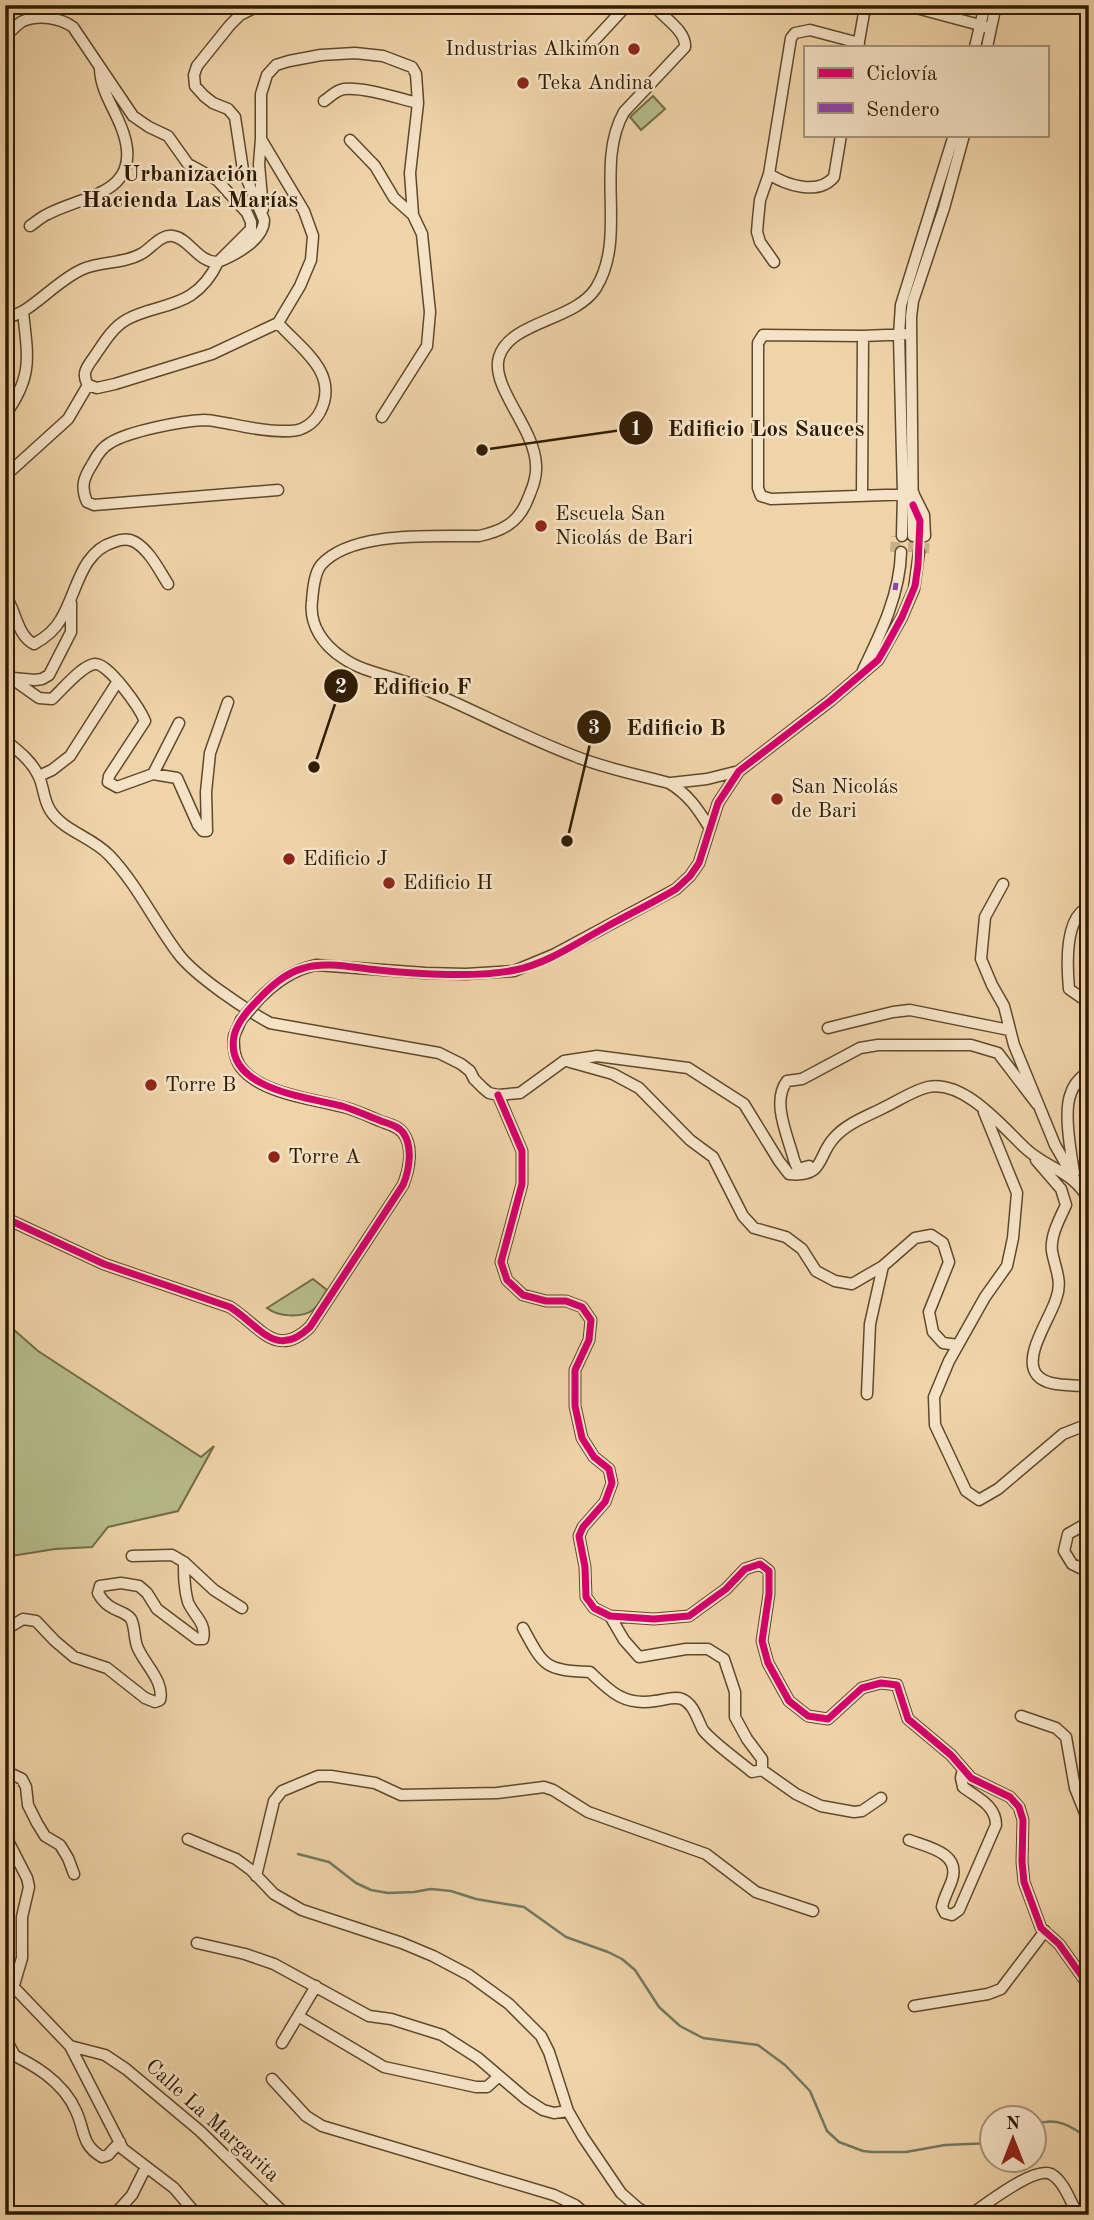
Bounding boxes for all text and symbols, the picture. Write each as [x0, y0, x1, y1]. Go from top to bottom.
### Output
place label: Industrias Alkimon [445, 39, 620, 60]
marker: Industrias Alkimon [626, 41, 642, 57]
legend [804, 46, 1048, 136]
text: Ciclovía [866, 64, 937, 85]
place label: Teka Andina [537, 73, 653, 94]
marker: Teka Andina [515, 75, 531, 91]
text: Sendero [866, 100, 940, 121]
district label: Urbanización Hacienda Las Marías [82, 163, 298, 212]
callout: Edificio Los Sauces [618, 406, 878, 450]
text: Edificio Los Sauces [667, 418, 865, 441]
text: 1 [630, 419, 642, 440]
place label: Escuela San Nicolás de Bari [555, 504, 693, 549]
marker: Escuela San Nicolás de Bari [533, 518, 549, 534]
callout: Edificio F [324, 664, 486, 708]
text: Edificio F [373, 676, 472, 699]
text: 2 [335, 677, 347, 698]
callout: Edificio B [577, 705, 740, 749]
text: Edificio B [626, 717, 726, 740]
text: 3 [588, 718, 600, 739]
place label: San Nicolás de Bari [791, 777, 898, 822]
marker: San Nicolás de Bari [769, 791, 785, 807]
place label: Edificio J [303, 849, 388, 870]
marker: Edificio J [281, 851, 297, 867]
place label: Edificio H [403, 873, 493, 894]
marker: Edificio H [381, 875, 397, 891]
place label: Torre B [165, 1075, 236, 1096]
marker: Torre B [143, 1077, 159, 1093]
place label: Torre A [288, 1147, 361, 1168]
marker: Torre A [266, 1149, 282, 1165]
street label: Calle La Margarita [141, 2056, 283, 2186]
north arrow [978, 2104, 1048, 2174]
text: N [1006, 2115, 1021, 2134]

